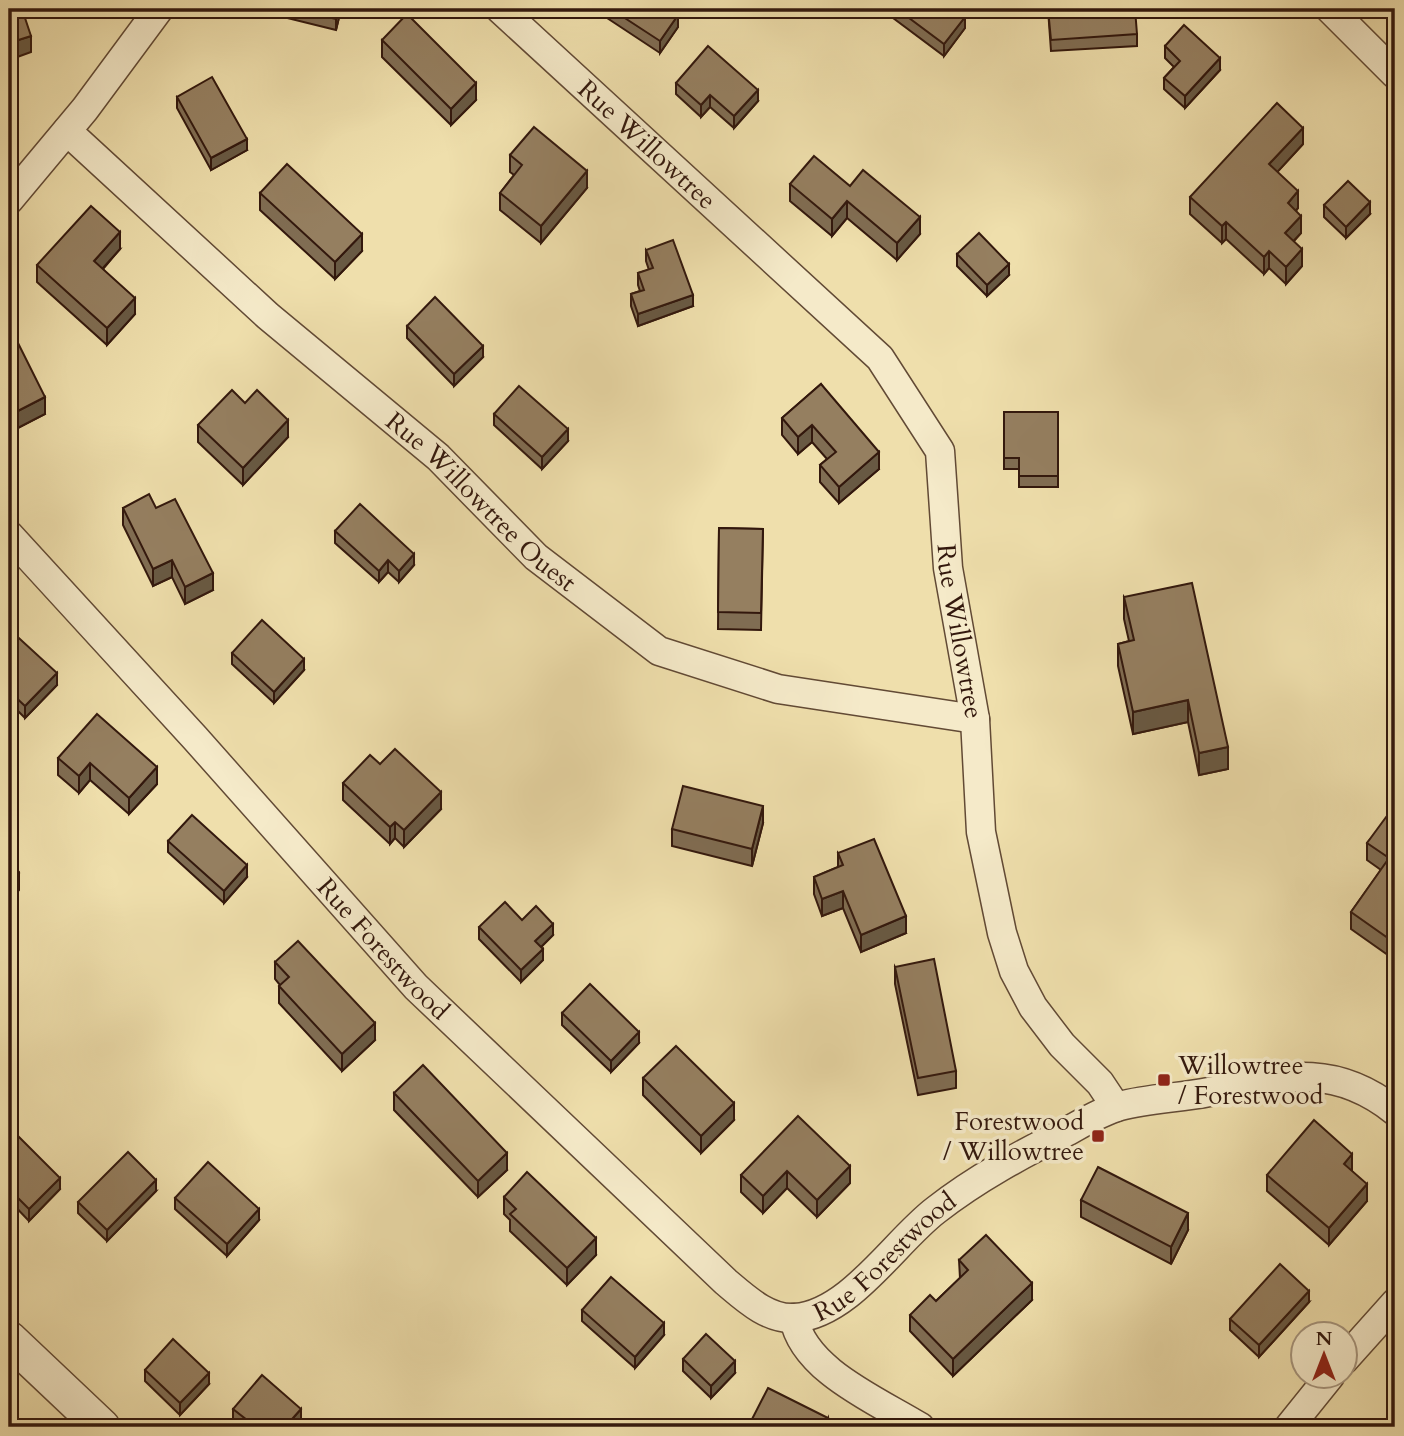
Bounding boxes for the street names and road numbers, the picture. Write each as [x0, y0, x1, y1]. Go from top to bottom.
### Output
street label: Rue Willowtree [570, 72, 724, 217]
street label: Rue Willowtree Ouest [379, 404, 584, 599]
street label: Rue Willowtree [929, 543, 992, 721]
street label: Rue Forestwood [309, 870, 457, 1028]
street label: Rue Forestwood [807, 1183, 963, 1330]

